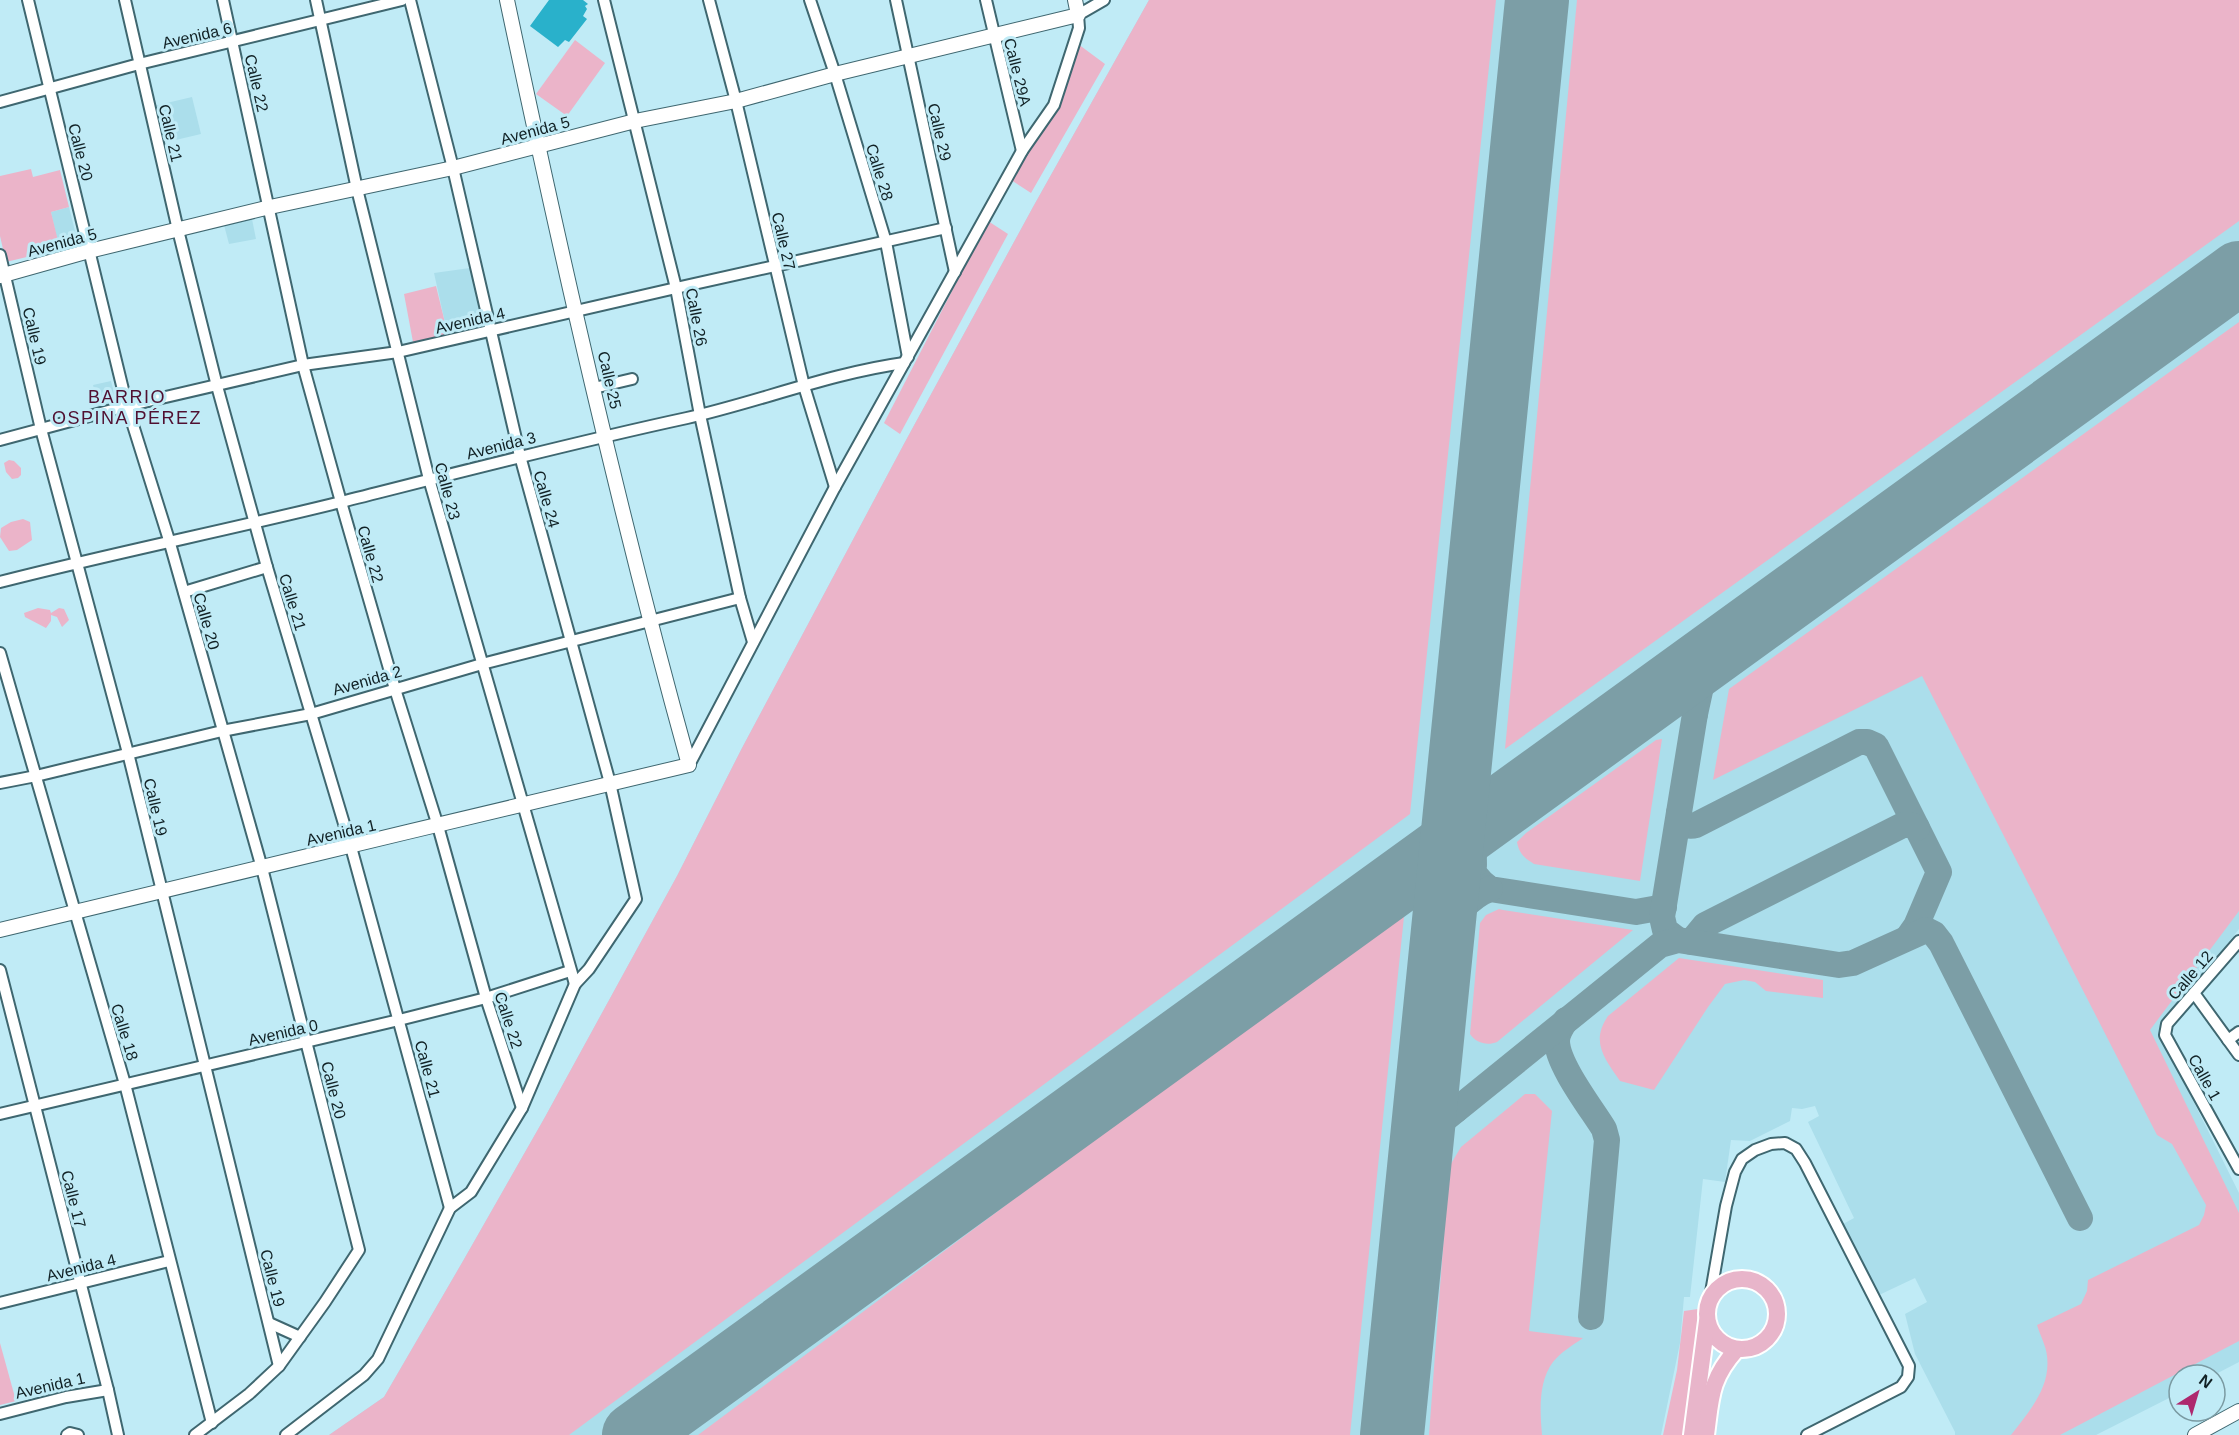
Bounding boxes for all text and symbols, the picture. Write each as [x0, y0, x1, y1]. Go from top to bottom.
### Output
street label: Avenida 6 [161, 19, 234, 52]
street label: Calle 29A [1001, 36, 1034, 108]
street label: Calle 22 [242, 53, 271, 114]
street label: Calle 29 [925, 102, 954, 163]
street label: Calle 21 [156, 103, 185, 164]
street label: Avenida 5 [499, 113, 572, 148]
street label: Calle 20 [65, 122, 96, 183]
street label: Calle 28 [863, 142, 896, 203]
street label: Calle 27 [769, 211, 798, 272]
street label: Avenida 5 [26, 225, 99, 260]
street label: Calle 26 [683, 287, 710, 348]
street label: Avenida 4 [434, 304, 507, 337]
street label: Calle 19 [20, 306, 49, 367]
street label: Calle 25 [595, 350, 624, 411]
district label: BARRIO OSPINA PÉREZ [52, 387, 202, 428]
street label: Avenida 3 [465, 429, 538, 462]
street label: Calle 23 [432, 461, 463, 522]
street label: Calle 24 [530, 469, 563, 530]
street label: Calle 22 [354, 524, 387, 585]
street label: Calle 21 [276, 572, 309, 633]
street label: Calle 20 [190, 591, 223, 652]
street label: Avenida 2 [331, 663, 404, 698]
street label: Calle 19 [141, 777, 170, 838]
street label: Avenida 1 [305, 816, 378, 849]
street label: Calle 12 [2165, 948, 2216, 1003]
street label: Calle 22 [491, 990, 526, 1051]
street label: Calle 18 [108, 1002, 141, 1063]
street label: Avenida 0 [247, 1016, 320, 1049]
street label: Calle 21 [412, 1039, 443, 1100]
street label: Calle 1 [2185, 1051, 2224, 1103]
street label: Calle 20 [318, 1060, 349, 1121]
street label: Calle 17 [58, 1169, 89, 1230]
street label: Calle 19 [257, 1248, 288, 1309]
street label: Avenida 4 [45, 1251, 118, 1284]
north arrow [2167, 1363, 2227, 1423]
street label: Avenida 1 [14, 1369, 87, 1402]
text: N [2196, 1371, 2215, 1392]

